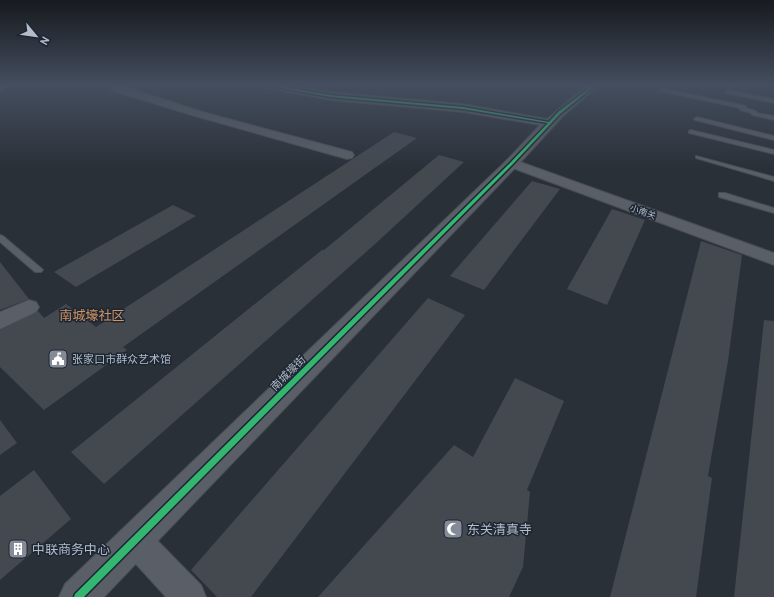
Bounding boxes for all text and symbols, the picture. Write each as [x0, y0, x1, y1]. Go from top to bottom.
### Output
north arrow [16, 16, 56, 56]
text: N [36, 34, 52, 47]
street label: 小南关 [628, 203, 657, 222]
district label: 南城壕社区 [59, 308, 125, 325]
public building icon: 张家口市群众艺术馆 [47, 348, 69, 370]
place label: 张家口市群众艺术馆 [72, 353, 171, 367]
street label: 南城壕街 [268, 353, 309, 394]
mosque icon: 东关清真寺 [442, 518, 464, 540]
place label: 东关清真寺 [467, 523, 532, 539]
building icon: 中联商务中心 [7, 538, 29, 560]
place label: 中联商务中心 [32, 542, 110, 559]

